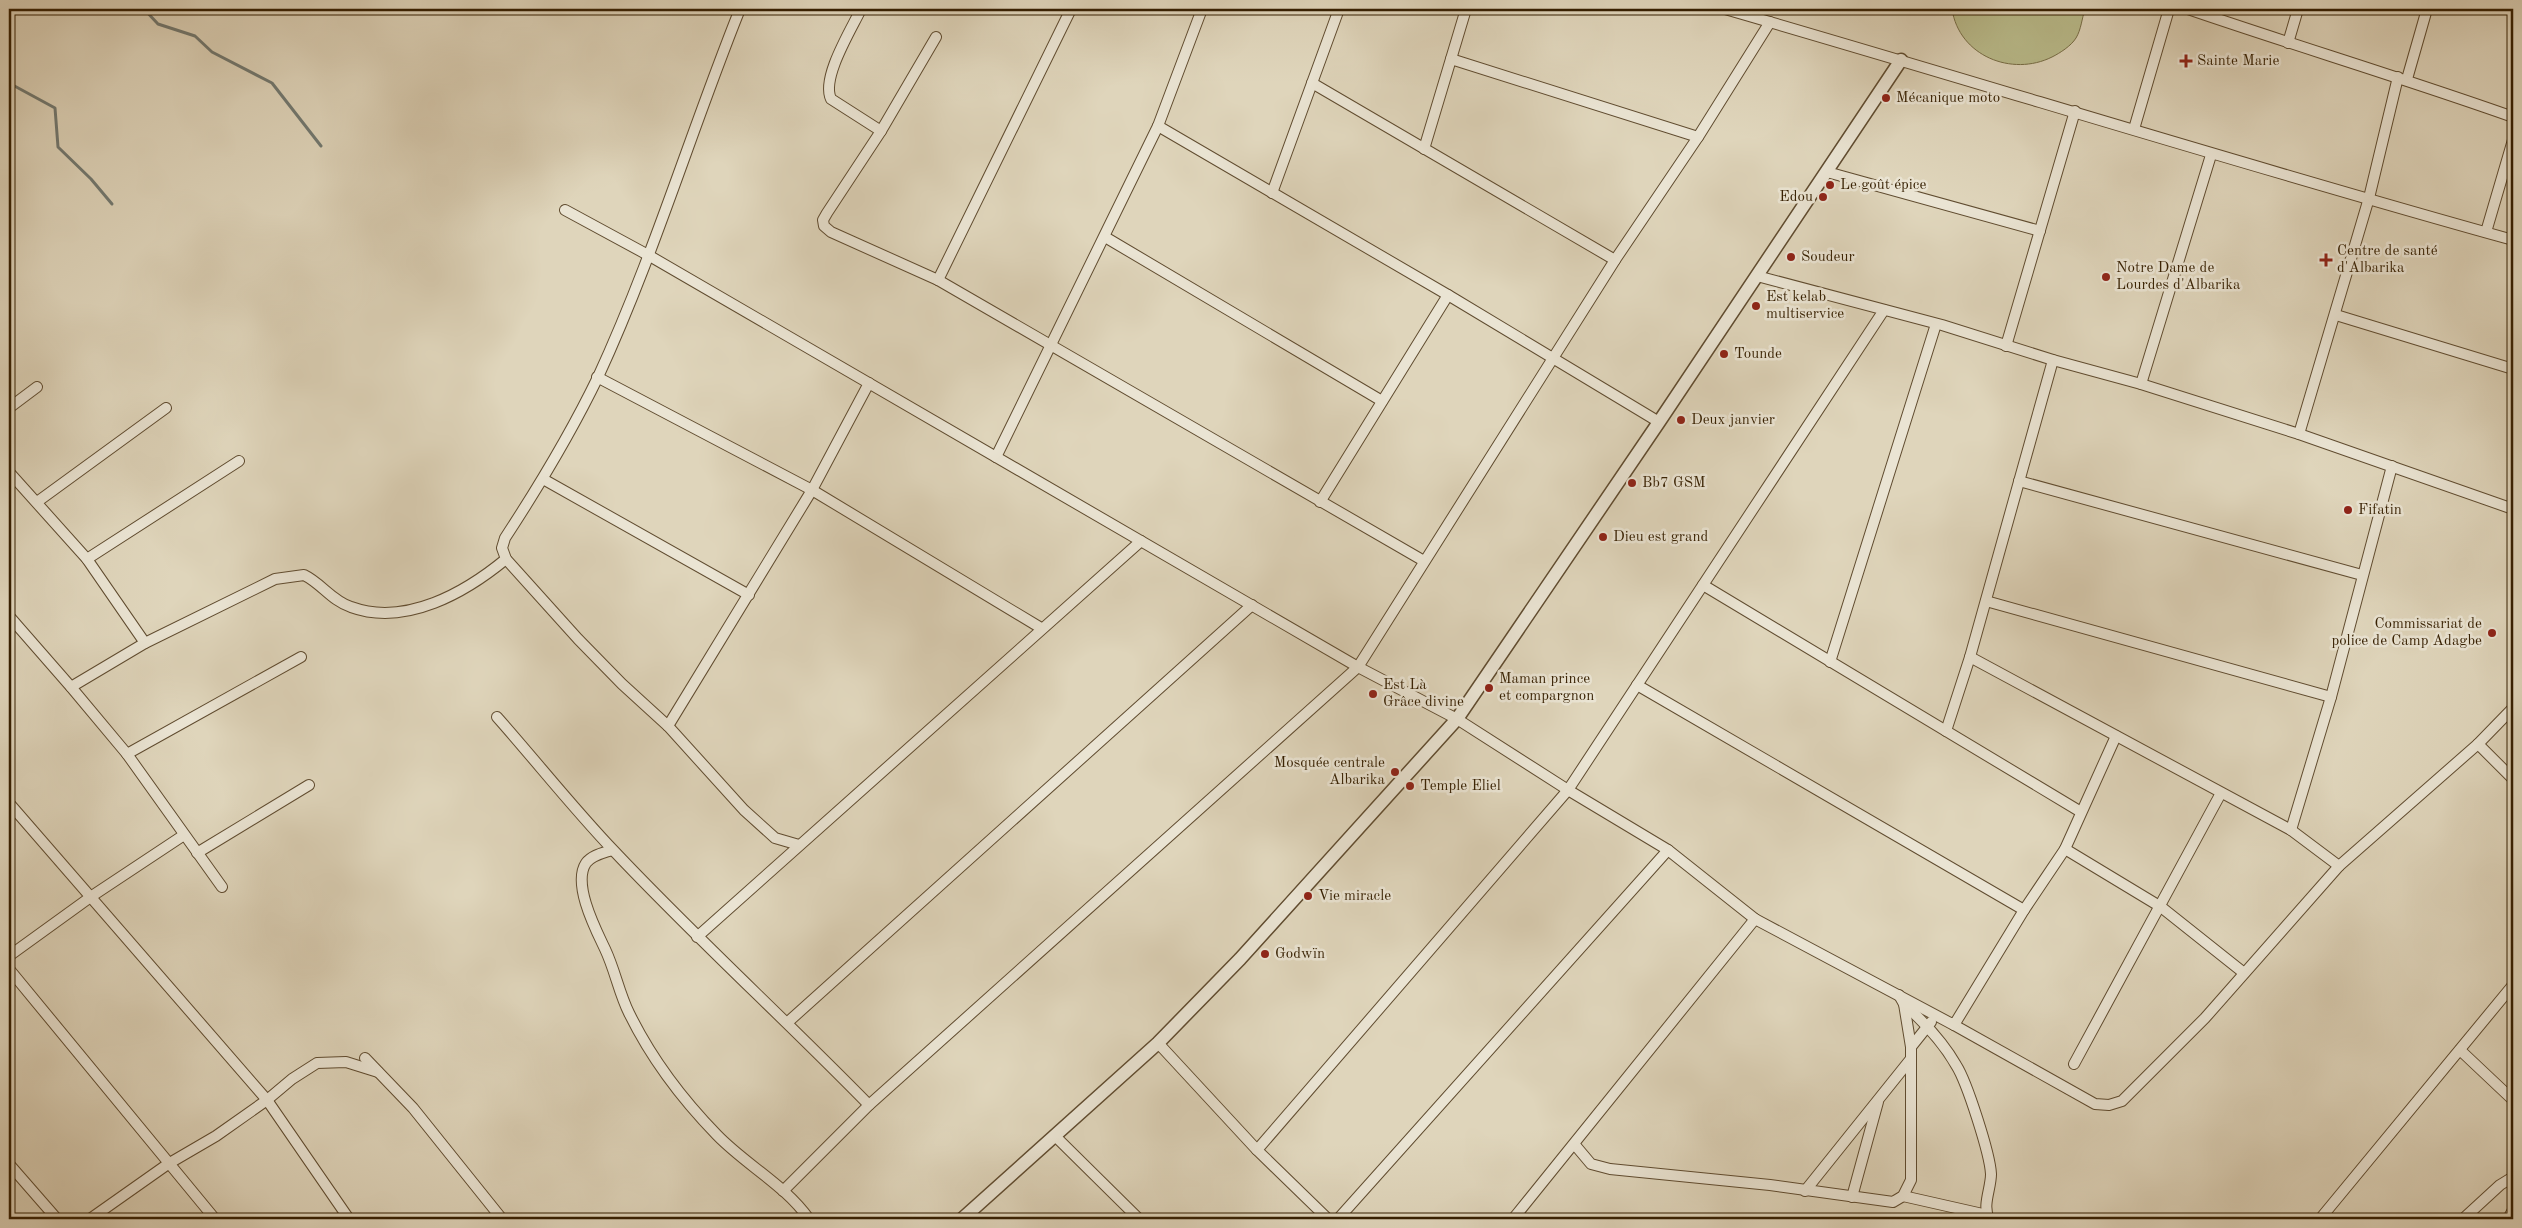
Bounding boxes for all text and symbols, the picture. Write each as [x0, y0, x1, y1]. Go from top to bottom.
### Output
marker: Sainte Marie [2179, 54, 2193, 68]
place label: Sainte Marie [2197, 54, 2279, 69]
place label: Mécanique moto [1896, 91, 2000, 106]
marker: Mécanique moto [1880, 92, 1892, 104]
place label: Le goût épice [1840, 178, 1926, 193]
marker: Le goût épice [1824, 179, 1836, 191]
place label: Edou [1779, 190, 1813, 205]
marker: Edou [1817, 191, 1829, 203]
place label: Centre de santé d'Albarika [2337, 244, 2438, 276]
place label: Soudeur [1801, 250, 1855, 265]
marker: Soudeur [1785, 251, 1797, 263]
marker: Centre de santé d'Albarika [2319, 253, 2333, 267]
place label: Notre Dame de Lourdes d'Albarika [2116, 261, 2241, 293]
marker: Notre Dame de Lourdes d'Albarika [2100, 271, 2112, 283]
place label: Est kelab multiservice [1766, 290, 1844, 322]
marker: Est kelab multiservice [1750, 300, 1762, 312]
place label: Tounde [1734, 347, 1782, 362]
marker: Tounde [1718, 348, 1730, 360]
place label: Deux janvier [1691, 413, 1775, 428]
marker: Deux janvier [1675, 414, 1687, 426]
place label: Bb7 GSM [1642, 476, 1706, 491]
marker: Bb7 GSM [1626, 477, 1638, 489]
place label: Fifatin [2358, 503, 2402, 518]
marker: Fifatin [2342, 504, 2354, 516]
place label: Dieu est grand [1613, 530, 1708, 545]
marker: Dieu est grand [1597, 531, 1609, 543]
place label: Commissariat de police de Camp Adagbe [2331, 617, 2482, 649]
marker: Commissariat de police de Camp Adagbe [2486, 627, 2498, 639]
place label: Maman prince et compargnon [1499, 672, 1594, 704]
place label: Est Là Grâce divine [1383, 678, 1464, 710]
marker: Maman prince et compargnon [1483, 682, 1495, 694]
marker: Est Là Grâce divine [1367, 688, 1379, 700]
place label: Mosquée centrale Albarika [1274, 756, 1386, 788]
marker: Mosquée centrale Albarika [1389, 766, 1401, 778]
place label: Temple Eliel [1420, 779, 1501, 794]
marker: Temple Eliel [1404, 780, 1416, 792]
place label: Vie miracle [1318, 889, 1391, 904]
marker: Vie miracle [1302, 890, 1314, 902]
place label: Godwïn [1275, 947, 1325, 962]
marker: Godwïn [1259, 948, 1271, 960]

